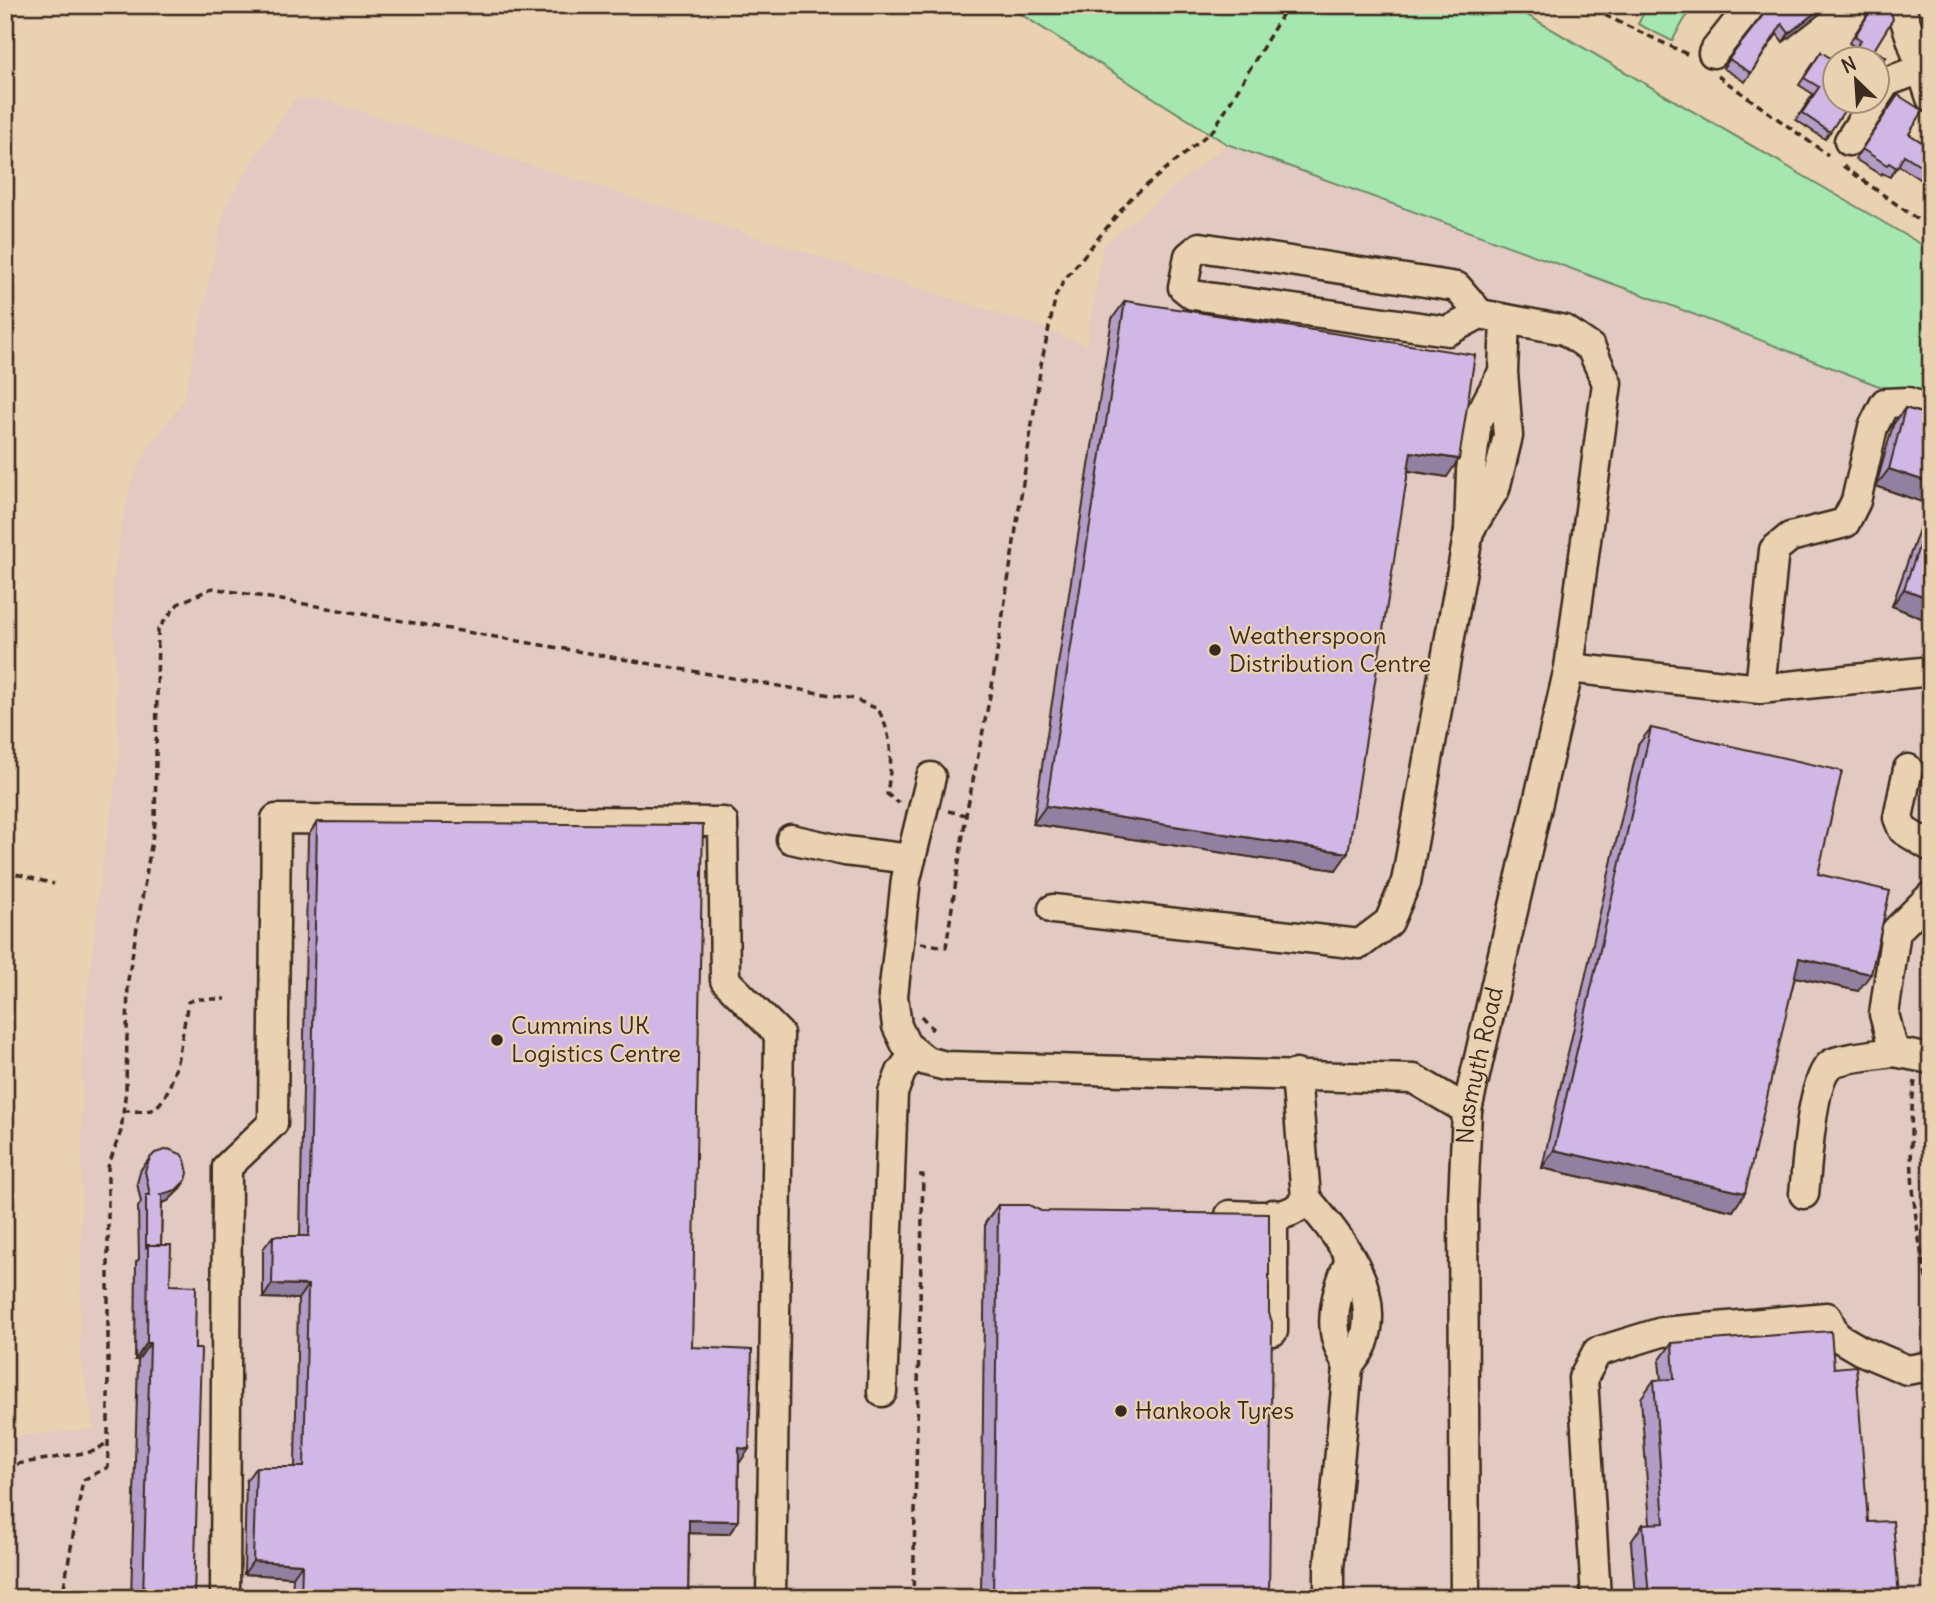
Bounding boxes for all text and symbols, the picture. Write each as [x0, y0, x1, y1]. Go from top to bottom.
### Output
north arrow [1820, 46, 1890, 116]
text: N [1838, 51, 1860, 78]
place label: Weatherspoon Distribution Centre [1229, 620, 1431, 678]
marker: Weatherspoon Distribution Centre [1207, 642, 1223, 658]
street label: Nasmyth Road [1450, 984, 1509, 1144]
place label: Cummins UK Logistics Centre [511, 1010, 681, 1068]
marker: Cummins UK Logistics Centre [489, 1032, 505, 1048]
place label: Hankook Tyres [1135, 1395, 1294, 1425]
marker: Hankook Tyres [1113, 1403, 1129, 1419]

